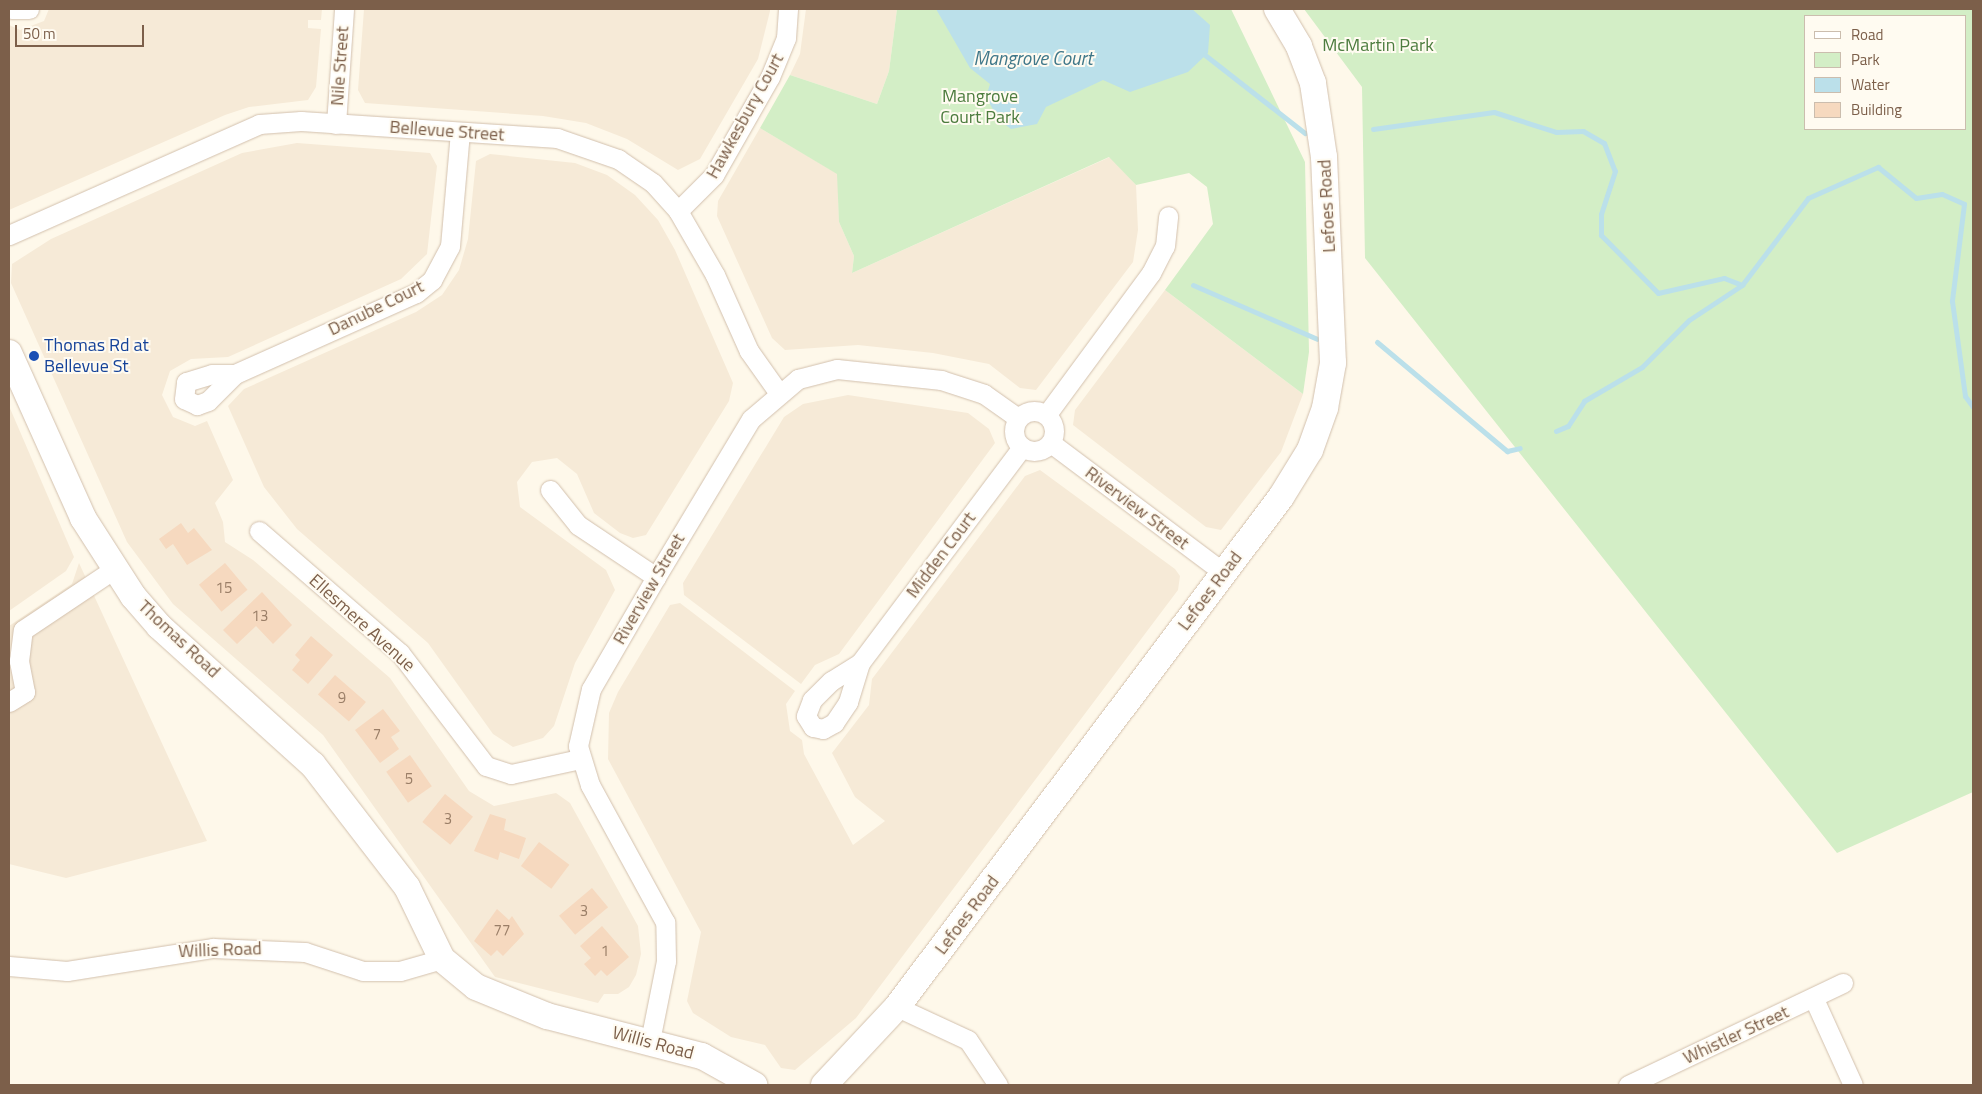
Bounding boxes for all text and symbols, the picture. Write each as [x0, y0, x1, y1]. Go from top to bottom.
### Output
scale bar [18, 15, 146, 47]
legend [1804, 15, 1967, 130]
text: 50 m [23, 22, 56, 45]
text: Road [1851, 23, 1883, 46]
street label: Nile Street [326, 25, 354, 107]
park label: McMartin Park [1322, 34, 1434, 56]
water label: Mangrove Court [973, 47, 1093, 69]
text: Park [1851, 48, 1880, 71]
street label: Hawkesbury Court [702, 50, 788, 182]
text: Water [1851, 73, 1890, 96]
park label: Mangrove Court Park [940, 86, 1020, 128]
text: Building [1851, 98, 1902, 121]
street label: Bellevue Street [389, 116, 505, 146]
street label: Lefoes Road [1314, 159, 1340, 253]
street label: Danube Court [325, 276, 427, 340]
place label: Thomas Rd at Bellevue St [44, 335, 149, 378]
marker: Thomas Rd at Bellevue St [28, 350, 40, 362]
street label: Riverview Street [1081, 462, 1193, 554]
street label: Midden Court [902, 508, 980, 602]
street label: Riverview Street [609, 530, 689, 648]
street label: Lefoes Road [1173, 547, 1247, 635]
street label: Ellesmere Avenue [305, 570, 419, 676]
house number: 15 [216, 579, 232, 597]
street label: Thomas Road [134, 596, 224, 682]
house number: 13 [252, 607, 268, 625]
house number: 9 [338, 689, 346, 707]
house number: 7 [373, 725, 381, 743]
house number: 5 [405, 770, 413, 788]
house number: 3 [444, 810, 452, 828]
street label: Lefoes Road [930, 871, 1004, 959]
house number: 3 [580, 902, 588, 920]
house number: 77 [494, 921, 510, 939]
street label: Willis Road [178, 938, 262, 962]
house number: 1 [601, 942, 609, 960]
street label: Whistler Street [1680, 1001, 1792, 1069]
street label: Willis Road [610, 1022, 696, 1064]

